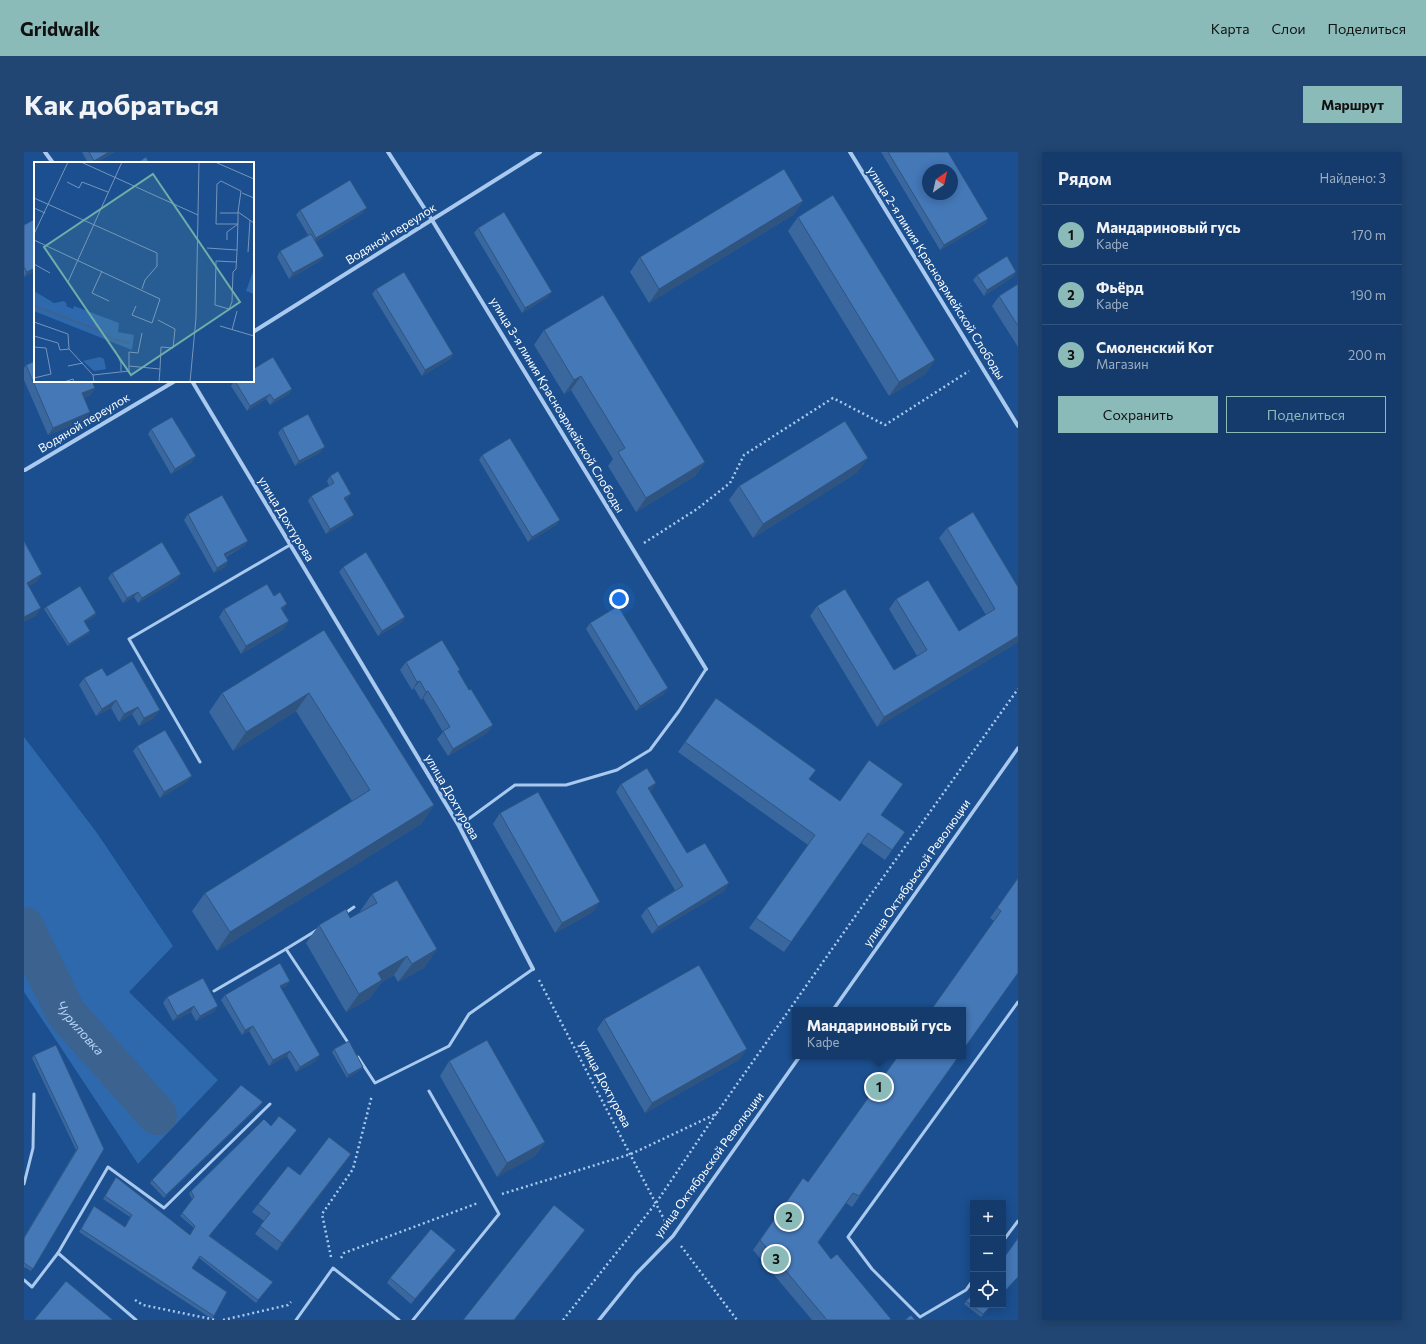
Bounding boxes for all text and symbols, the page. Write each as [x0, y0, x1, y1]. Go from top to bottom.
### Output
text: Gridwalk [20, 17, 100, 40]
text: Карта [1211, 20, 1249, 37]
text: Слои [1271, 20, 1306, 37]
text: Поделиться [1328, 20, 1406, 37]
button: Маршрут [1303, 86, 1402, 123]
text: Как добраться [24, 87, 219, 121]
inset map [34, 162, 254, 382]
street label: улица 2-я линия Красноармейской Слободы [865, 163, 1009, 382]
north arrow [922, 164, 958, 200]
text: Рядом [1058, 168, 1112, 189]
text: Найдено: 3 [1319, 170, 1386, 186]
street label: Водяной переулок [343, 199, 439, 267]
text: Мандариновый гусь [1096, 218, 1240, 236]
text: 1 [1068, 227, 1074, 243]
text: 170 m [1351, 227, 1386, 243]
text: Кафе [1096, 236, 1129, 252]
text: Фьёрд [1096, 278, 1143, 296]
text: 2 [1067, 287, 1075, 303]
text: 190 m [1350, 287, 1386, 303]
street label: улица 3-я линия Красноармейской Слободы [488, 294, 628, 515]
text: Кафе [1096, 296, 1129, 312]
text: Смоленский Кот [1096, 338, 1214, 356]
text: 3 [1067, 347, 1075, 363]
text: 200 m [1348, 347, 1386, 363]
text: Магазин [1096, 356, 1149, 372]
street label: Водяной переулок [35, 389, 132, 455]
button: Сохранить [1058, 396, 1218, 433]
button: Поделиться [1226, 396, 1386, 433]
street label: улица Дохтурова [256, 474, 318, 563]
your location [609, 589, 629, 609]
street label: улица Дохтурова [423, 751, 483, 842]
street label: улица Октябрьской Революции [860, 796, 973, 949]
water label: Чуриловка [53, 998, 108, 1058]
popup [792, 1007, 966, 1059]
text: Мандариновый гусь [807, 1016, 951, 1034]
text: Кафе [807, 1034, 839, 1050]
street label: улица Дохтурова [577, 1038, 635, 1129]
pin: 1 [866, 1072, 892, 1102]
street label: улица Октябрьской Революции [651, 1089, 766, 1240]
map controls [970, 1200, 1006, 1308]
button: + [970, 1200, 1006, 1236]
pin: 2 [776, 1202, 802, 1232]
button: − [970, 1236, 1006, 1272]
pin: 3 [763, 1244, 789, 1274]
button: locate [970, 1272, 1006, 1308]

